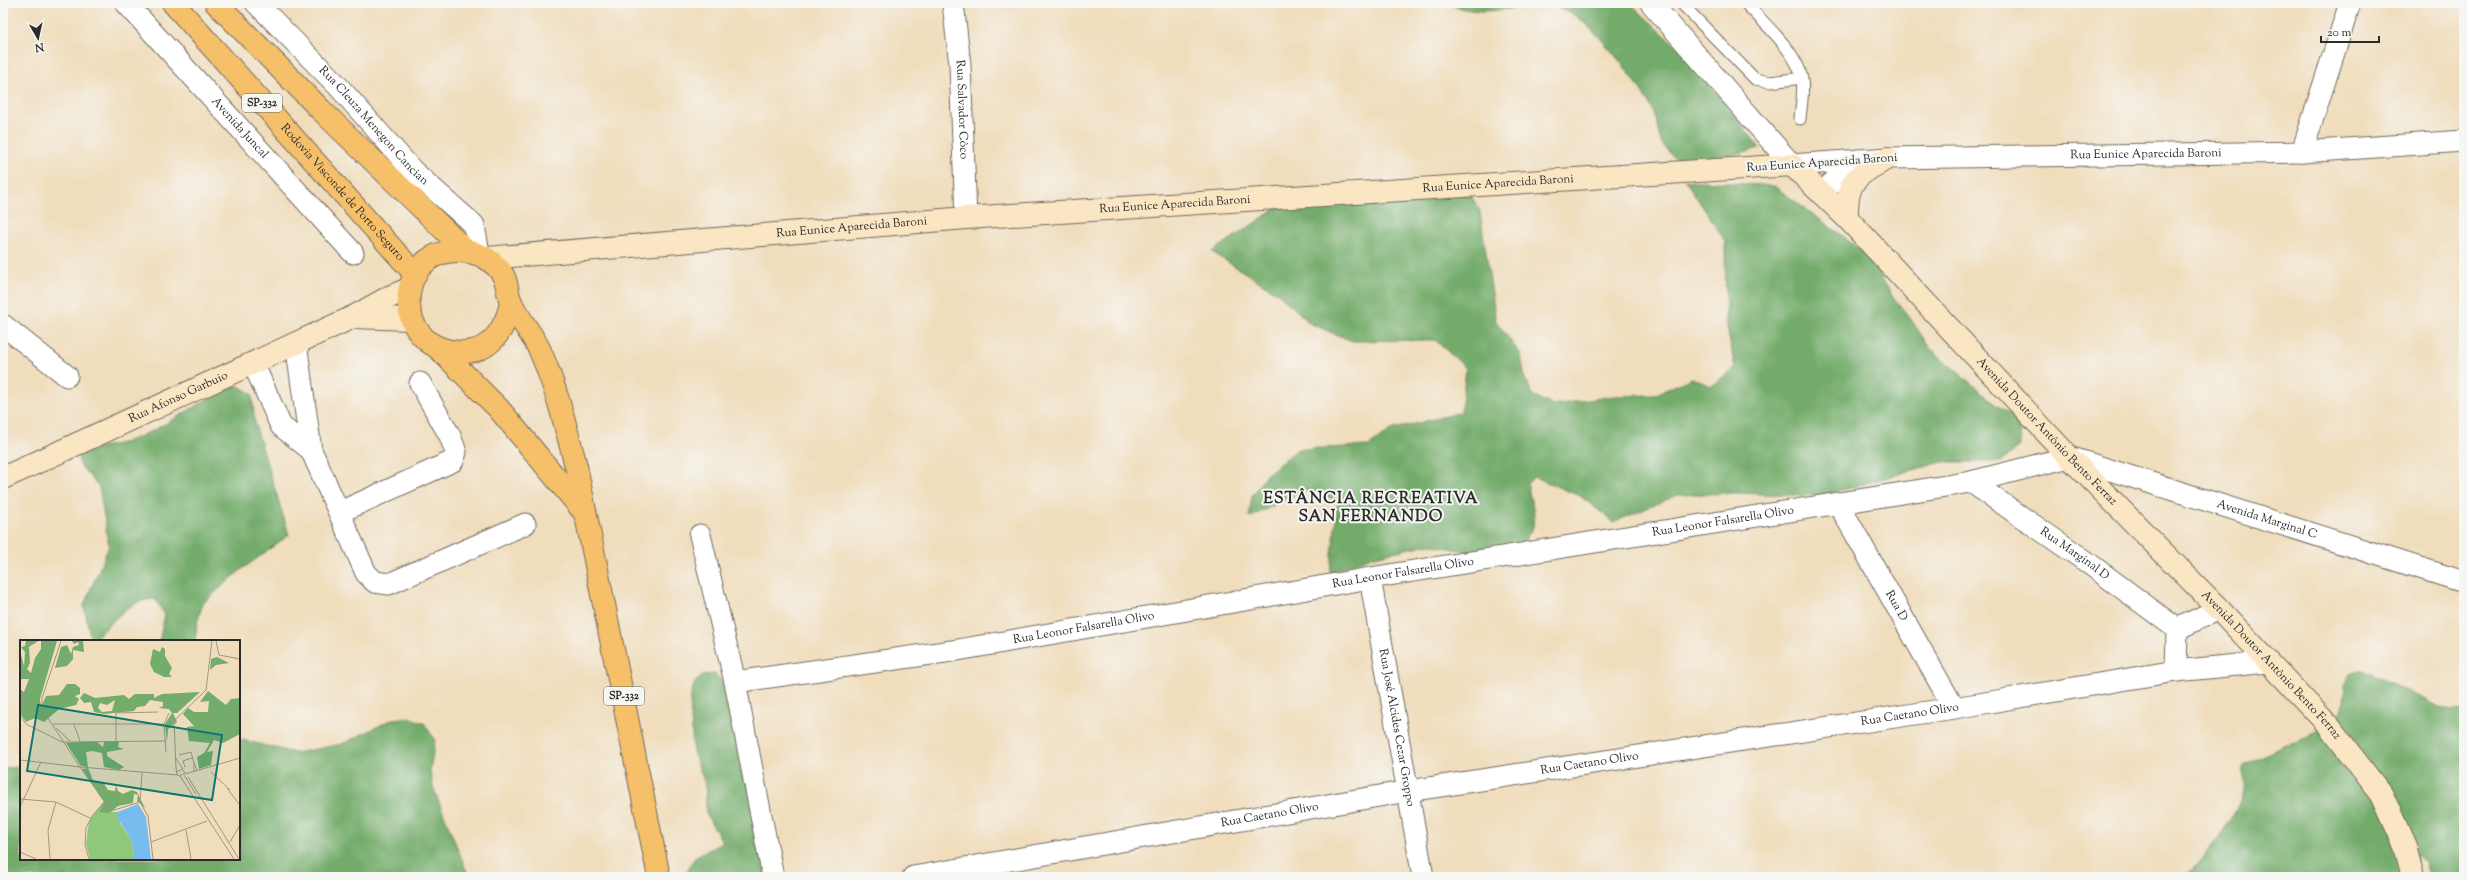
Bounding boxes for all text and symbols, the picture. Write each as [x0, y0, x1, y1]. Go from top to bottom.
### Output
north arrow [18, 18, 58, 58]
scale bar [2321, 18, 2379, 44]
text: 20 m [2327, 24, 2352, 42]
text: N [34, 38, 46, 56]
street label: Rua Salvador Côco [950, 59, 973, 160]
street label: Rua Cleuza Menegon Cancian [314, 62, 432, 190]
street label: Avenida Juncal [207, 93, 273, 163]
road number: SP-332 [242, 94, 282, 112]
street label: Rodovia Visconde de Porto Seguro [276, 120, 409, 265]
street label: Rua Eunice Aparecida Baroni [2070, 144, 2222, 164]
street label: Rua Eunice Aparecida Baroni [1746, 149, 1899, 177]
street label: Rua Eunice Aparecida Baroni [1422, 170, 1575, 198]
street label: Rua Eunice Aparecida Baroni [1099, 191, 1252, 218]
street label: Rua Eunice Aparecida Baroni [775, 212, 929, 243]
street label: Avenida Doutor Antônio Bento Ferraz [1972, 353, 2122, 510]
street label: Rua Afonso Garbuio [126, 367, 231, 428]
district label: ESTÂNCIA RECREATIVA SAN FERNANDO [1263, 487, 1479, 529]
street label: Avenida Marginal C [2215, 495, 2320, 544]
street label: Rua Leonor Falsarella Olivo [1651, 501, 1796, 542]
street label: Rua Marginal D [2036, 523, 2113, 585]
street label: Rua Leonor Falsarella Olivo [1331, 552, 1476, 593]
street label: Rua D [1880, 587, 1912, 624]
street label: Avenida Doutor Antônio Bento Ferraz [2197, 587, 2346, 744]
street label: Rua Leonor Falsarella Olivo [1012, 607, 1156, 649]
inset map [20, 640, 240, 860]
street label: Rua José Alcides Cezar Groppo [1374, 647, 1419, 808]
road number: SP-332 [604, 687, 644, 705]
street label: Rua Caetano Olivo [1860, 698, 1961, 731]
street label: Rua Caetano Olivo [1539, 747, 1640, 780]
street label: Rua Caetano Olivo [1219, 798, 1320, 832]

